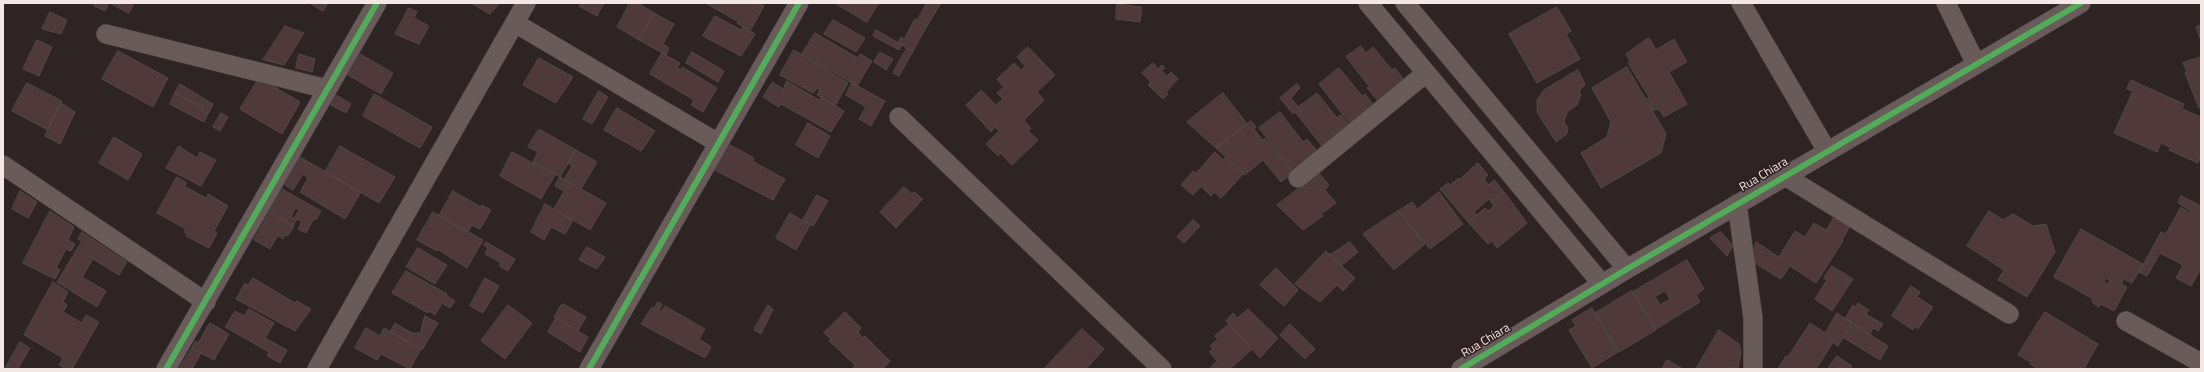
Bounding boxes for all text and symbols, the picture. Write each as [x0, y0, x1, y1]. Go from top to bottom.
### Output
street label: Rua Chiara [1737, 155, 1791, 195]
street label: Rua Chiara [1459, 321, 1513, 361]

